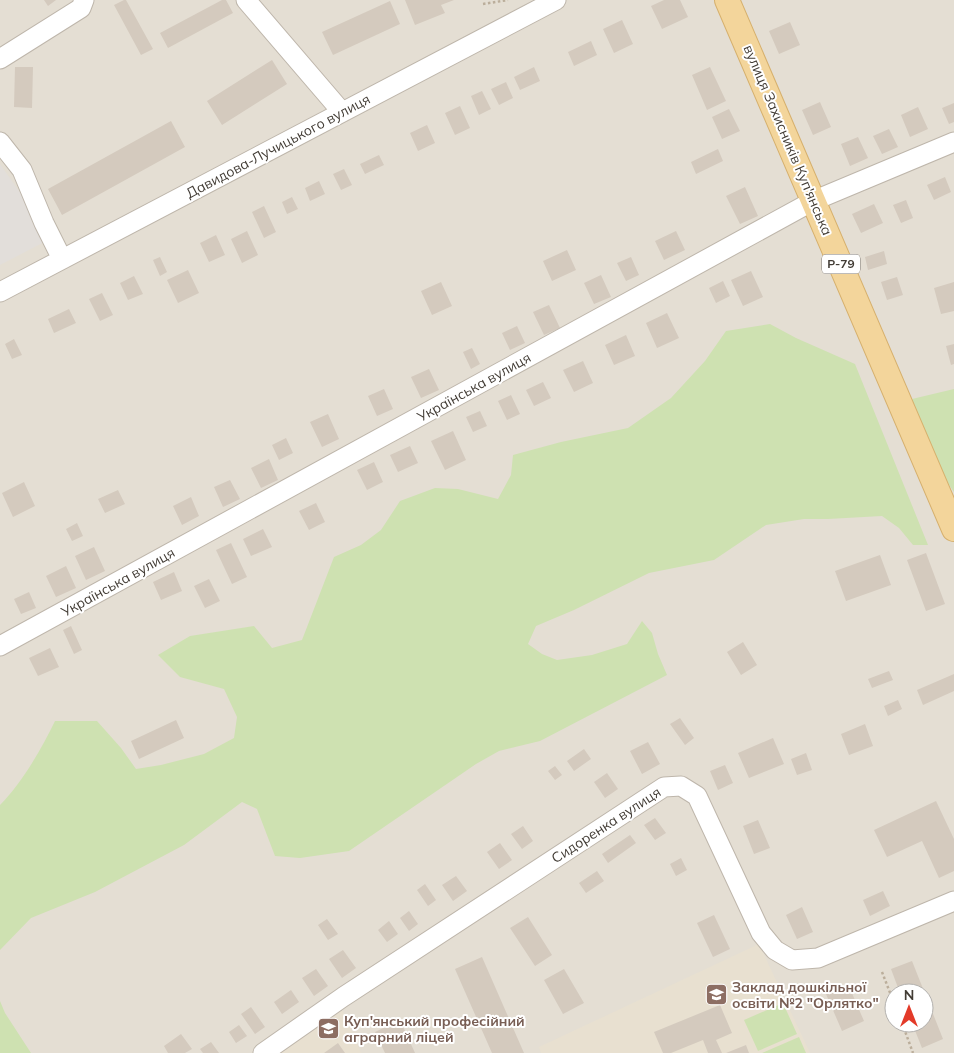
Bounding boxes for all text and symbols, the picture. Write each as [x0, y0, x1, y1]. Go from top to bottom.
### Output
street label: вулиця Захисників Куп'янська [740, 42, 836, 238]
street label: Давидова-Лучицького вулиця [183, 90, 373, 202]
road number: Р-79 [822, 254, 860, 274]
street label: Українська вулиця [413, 348, 534, 426]
street label: Українська вулиця [57, 543, 178, 621]
street label: Сидоренка вулиця [548, 783, 664, 867]
place label: Заклад дошкільної освіти №2 "Орлятко" [732, 978, 879, 1012]
school or university icon: Заклад дошкільної освіти №2 "Орлятко" [704, 983, 728, 1007]
north arrow [884, 983, 934, 1033]
text: N [904, 986, 914, 1004]
place label: Куп'янський професійний аграрний ліцей [344, 1012, 525, 1046]
school or university icon: Куп'янський професійний аграрний ліцей [316, 1017, 340, 1041]

